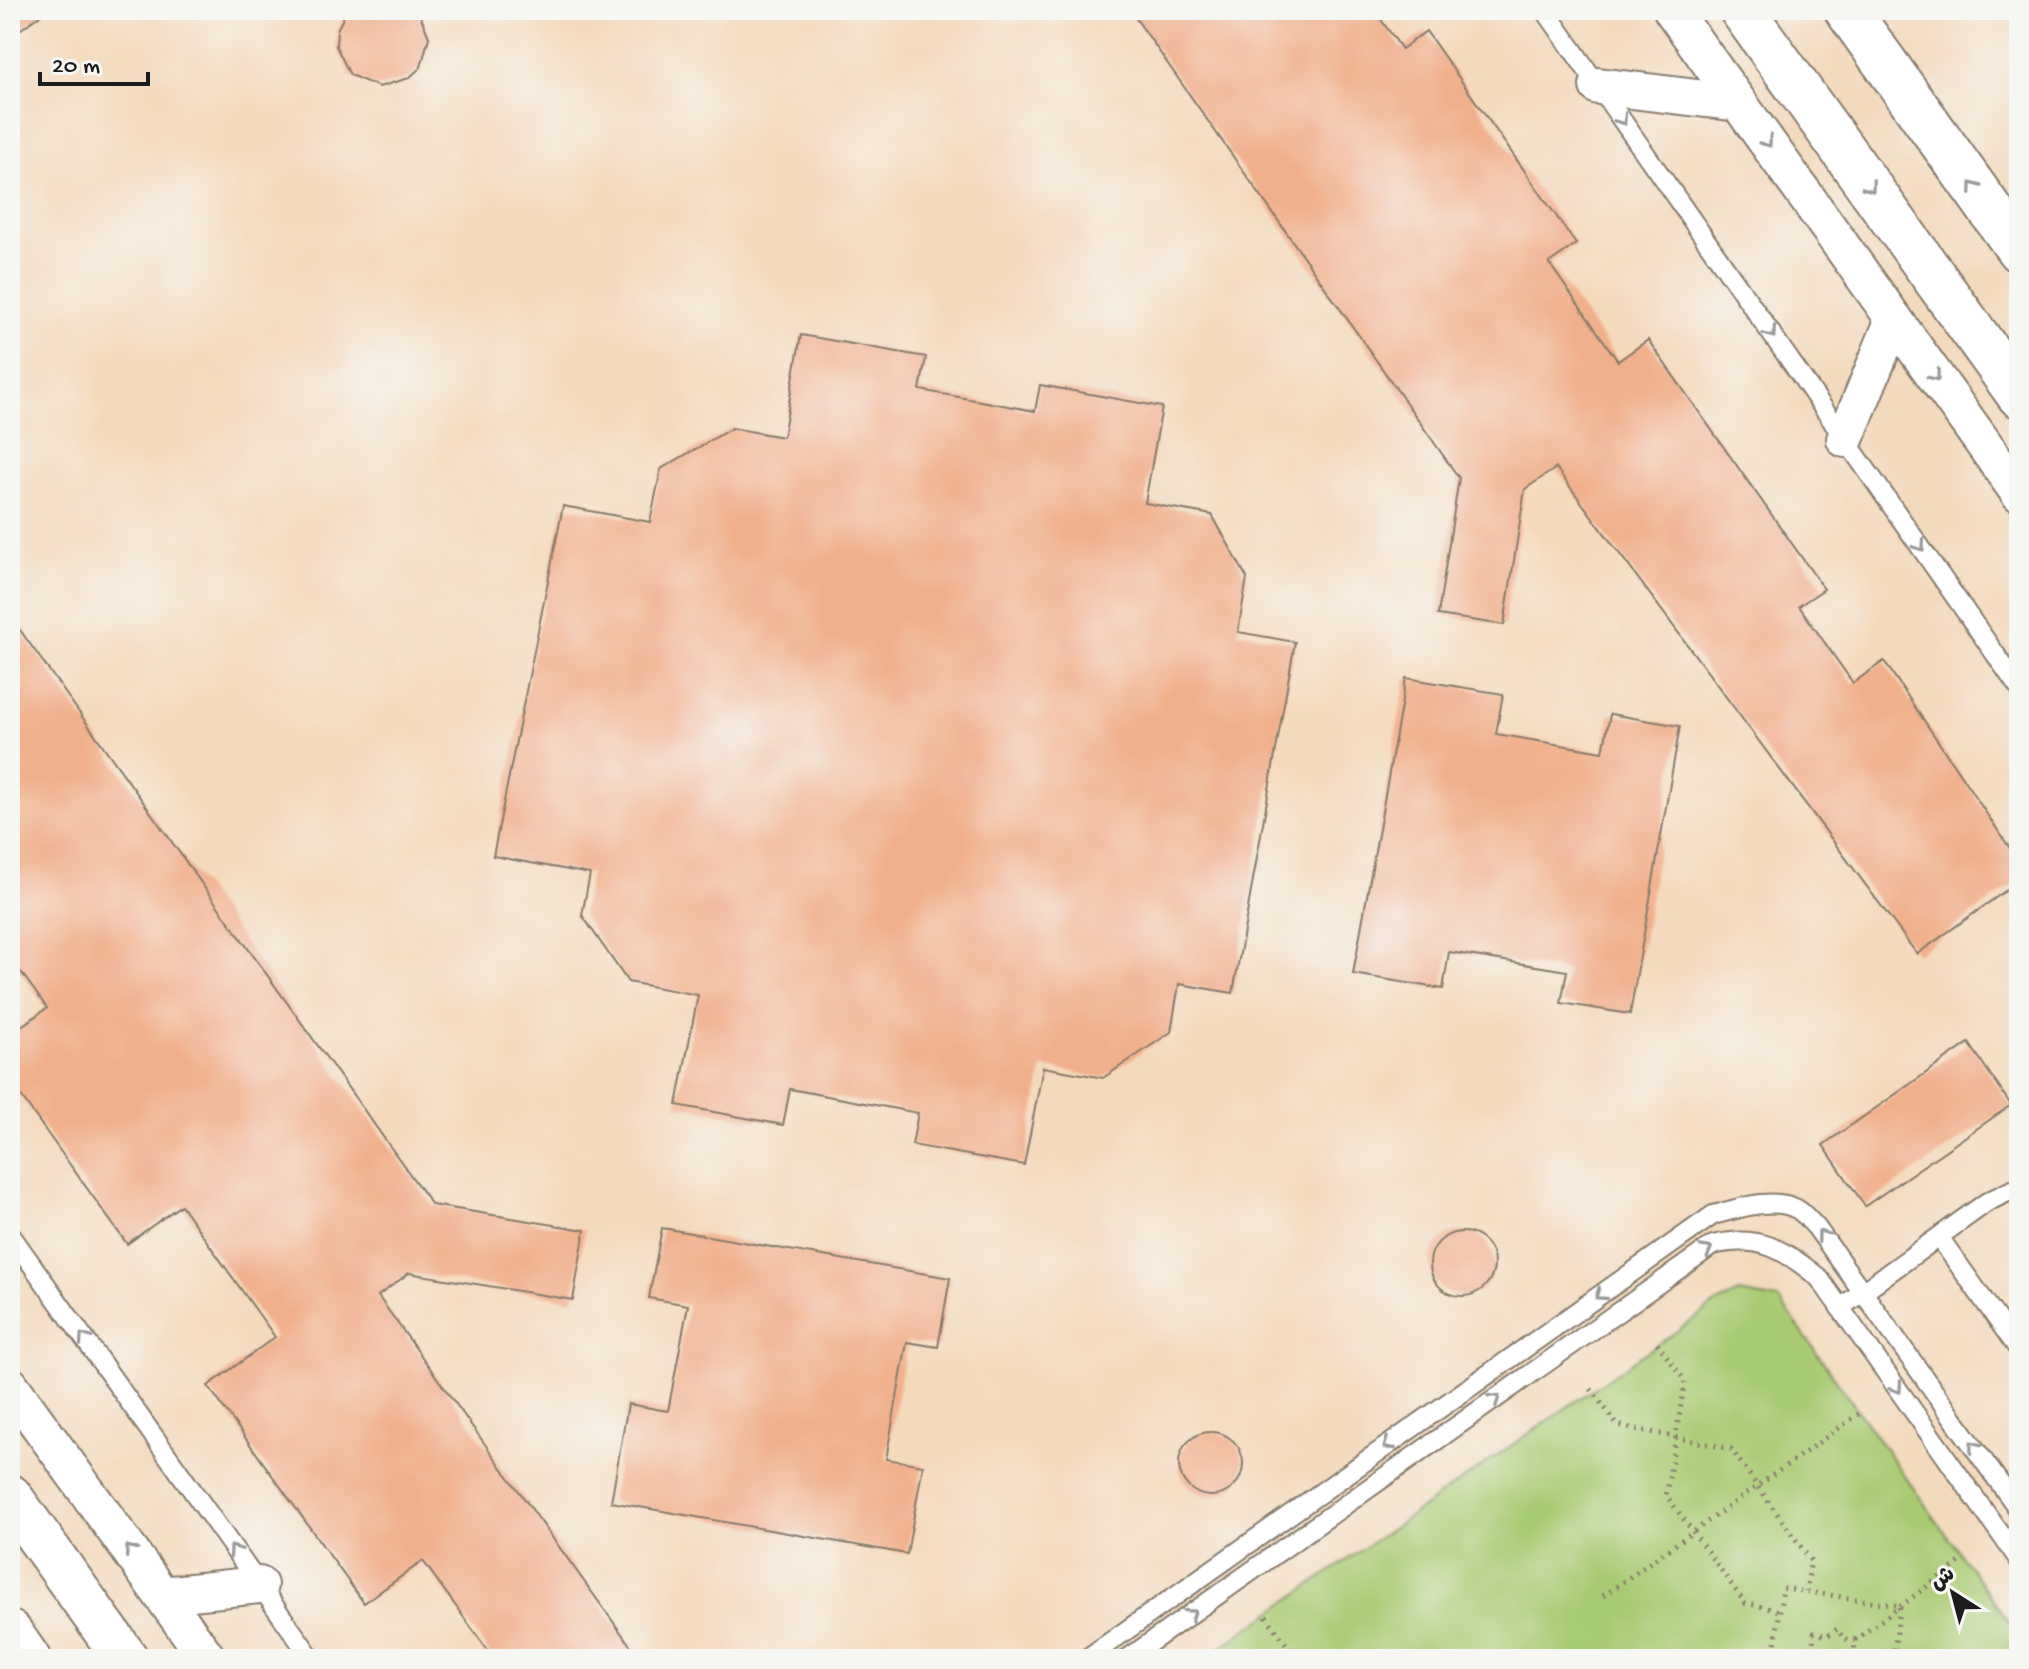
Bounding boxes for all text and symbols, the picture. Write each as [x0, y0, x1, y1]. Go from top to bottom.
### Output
scale bar [40, 36, 148, 86]
text: 20 m [52, 53, 100, 82]
one-way arrow [1612, 111, 1627, 125]
one-way arrow [1757, 133, 1771, 147]
one-way arrow [1860, 178, 1874, 193]
one-way arrow [1969, 181, 1984, 195]
one-way arrow [1761, 324, 1776, 338]
one-way arrow [1925, 367, 1939, 381]
one-way arrow [1910, 537, 1925, 552]
one-way arrow [1817, 1229, 1831, 1244]
one-way arrow [1699, 1245, 1713, 1260]
one-way arrow [1595, 1285, 1609, 1300]
one-way arrow [79, 1332, 94, 1346]
one-way arrow [1887, 1380, 1902, 1394]
one-way arrow [1486, 1394, 1500, 1409]
one-way arrow [1382, 1435, 1397, 1450]
one-way arrow [1969, 1441, 1983, 1455]
one-way arrow [229, 1544, 244, 1558]
one-way arrow [125, 1545, 140, 1559]
north arrow [1913, 1553, 1993, 1633]
text: ش [1926, 1562, 1961, 1598]
one-way arrow [1182, 1609, 1196, 1624]

